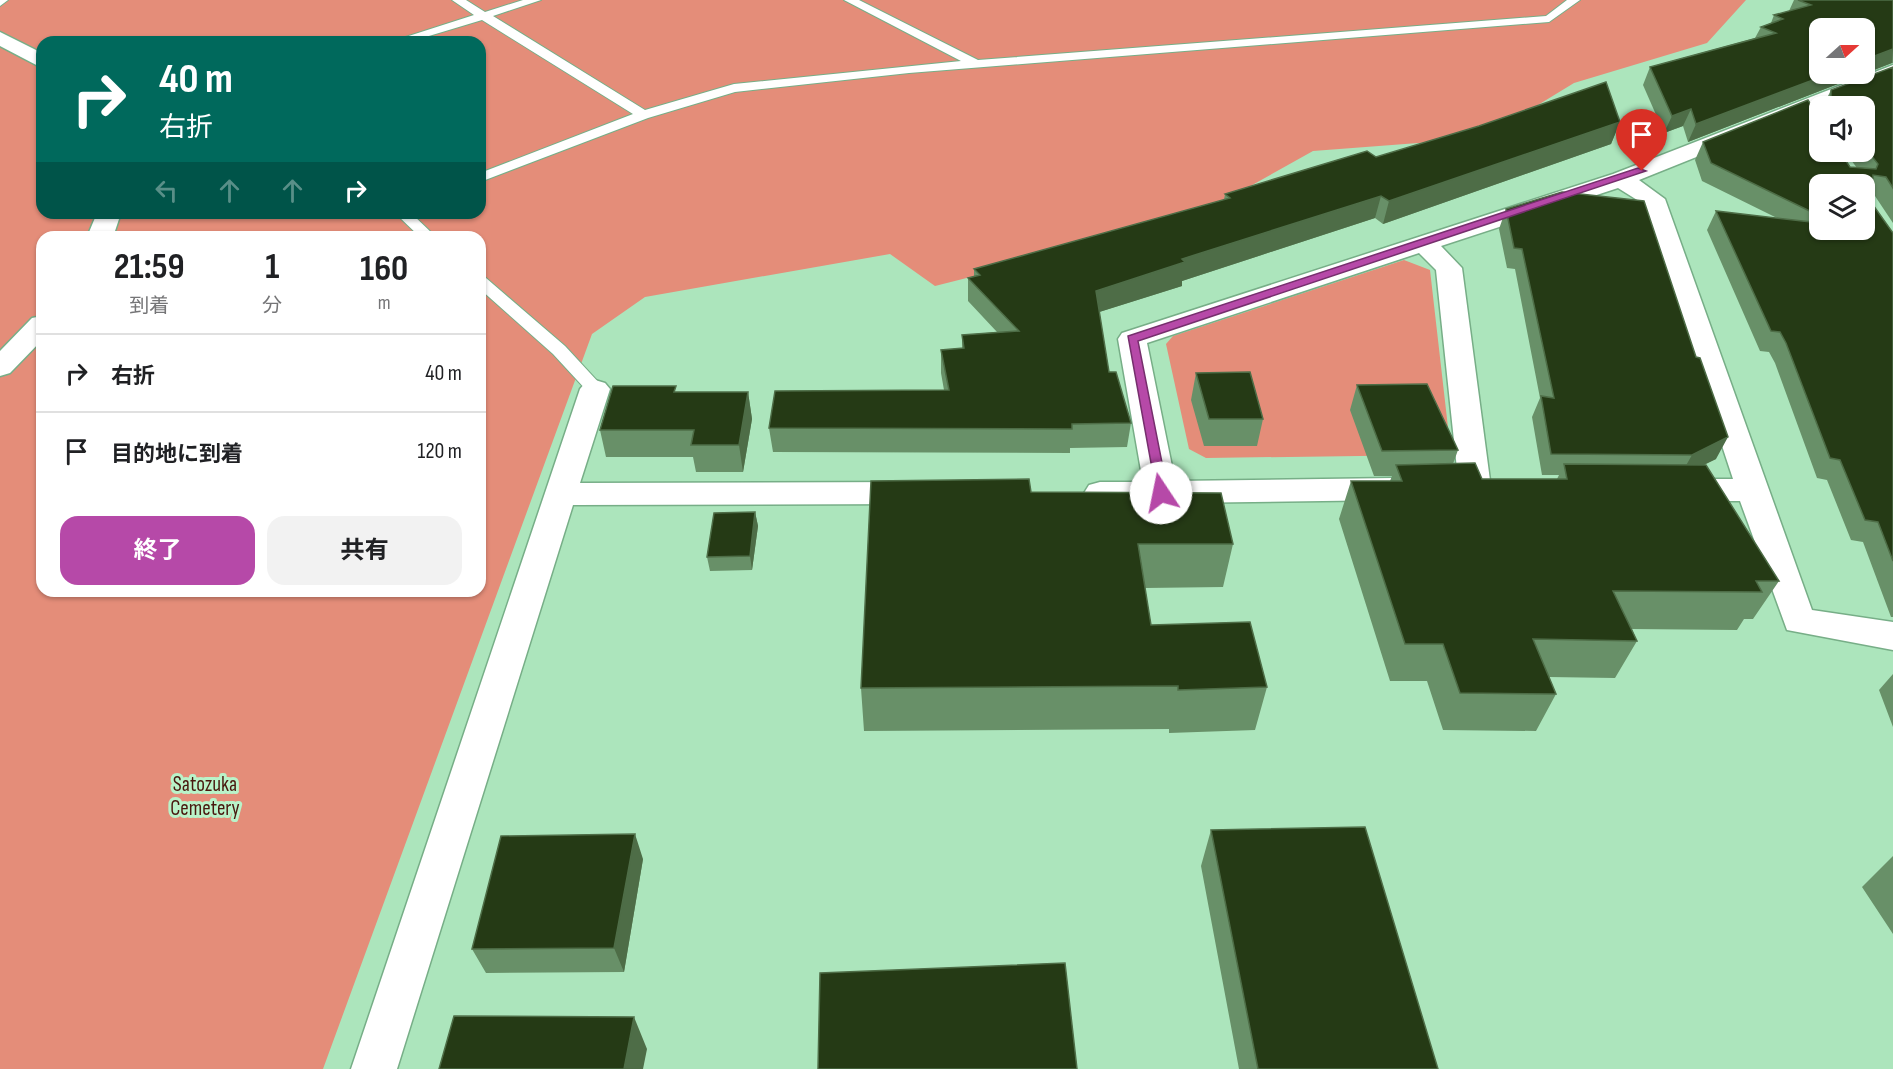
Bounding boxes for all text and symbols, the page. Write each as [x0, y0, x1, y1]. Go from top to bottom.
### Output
north arrow [1809, 18, 1875, 84]
map controls [1809, 18, 1875, 240]
text: 40 m [159, 54, 233, 105]
icon: right [60, 60, 138, 138]
button: sound [1809, 96, 1875, 162]
pin [1616, 109, 1667, 171]
text: 右折 [159, 112, 213, 144]
icon: arrive [1625, 118, 1658, 151]
icon: left [150, 174, 183, 207]
icon: ahead [213, 174, 246, 207]
icon: ahead [276, 174, 309, 207]
icon: right [339, 174, 372, 207]
button: layers [1809, 174, 1875, 240]
text: 21:59 [114, 246, 185, 289]
text: 1 [265, 246, 279, 289]
text: 160 [360, 248, 408, 291]
text: m [378, 291, 391, 315]
text: 到着 [129, 294, 169, 318]
text: 分 [262, 294, 282, 318]
icon: right [60, 357, 93, 390]
text: 40 m [425, 360, 462, 387]
text: 右折 [111, 363, 155, 390]
icon: arrive [60, 435, 93, 468]
text: 120 m [418, 438, 462, 465]
text: 目的地に到着 [111, 441, 243, 468]
position arrow [1129, 461, 1193, 525]
button: 終了 [60, 516, 255, 585]
button: 共有 [267, 516, 462, 585]
park label: Satozuka Cemetery [170, 772, 240, 821]

